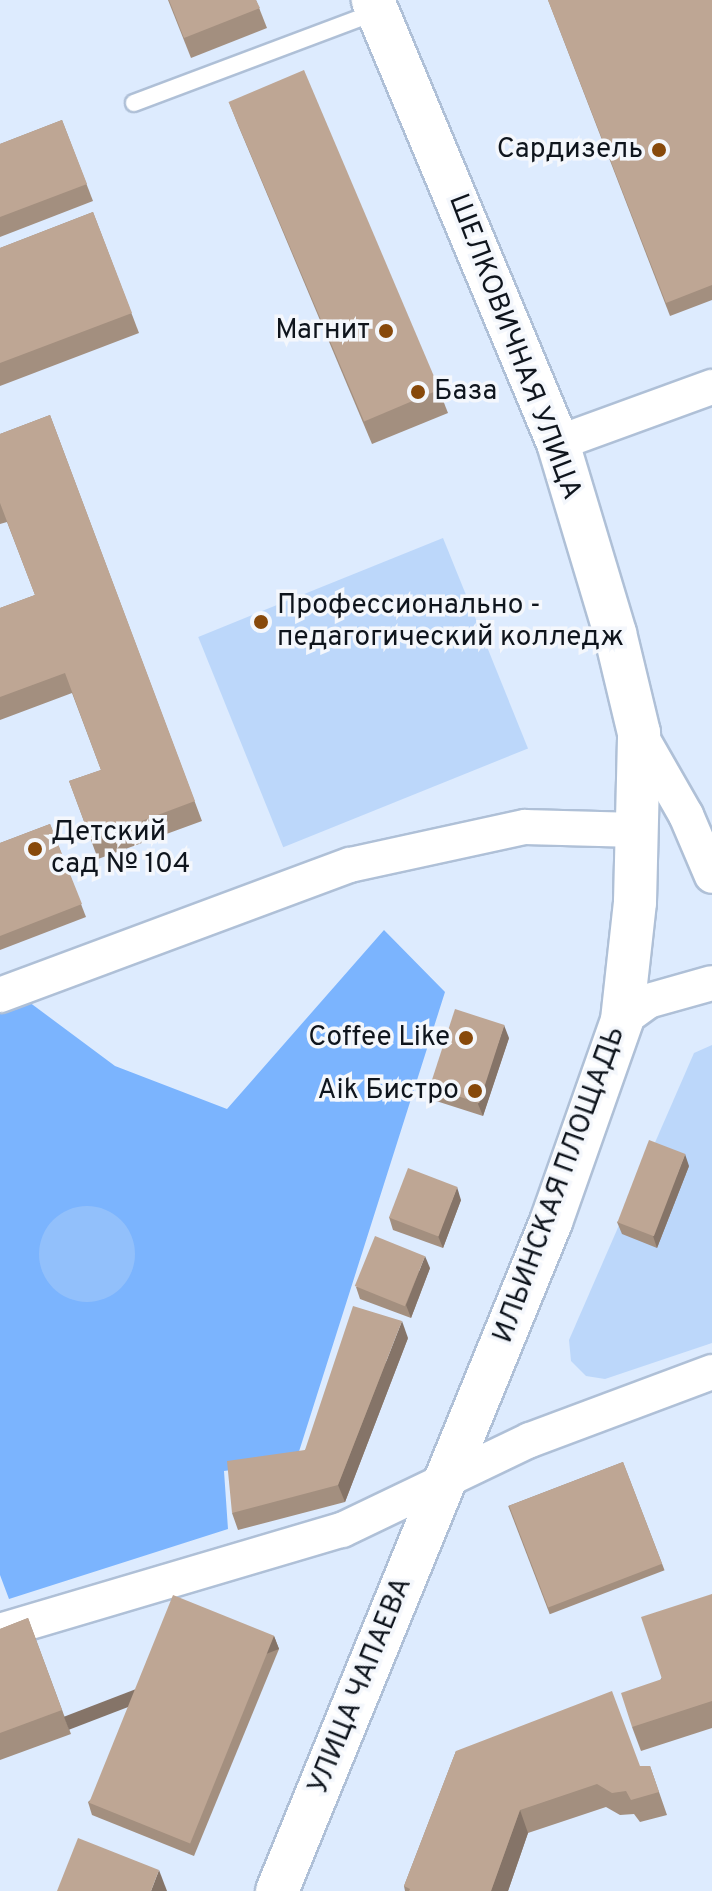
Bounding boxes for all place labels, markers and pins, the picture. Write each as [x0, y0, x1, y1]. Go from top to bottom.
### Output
place label: Сардизель [497, 133, 643, 167]
marker: Сардизель [650, 141, 668, 159]
place label: Магнит [275, 314, 370, 348]
marker: Магнит [377, 322, 395, 340]
place label: База [434, 375, 497, 409]
marker: База [409, 383, 427, 401]
place label: Профессионально - педагогический колледж [277, 589, 624, 655]
marker: Профессионально - педагогический колледж [252, 613, 270, 631]
place label: Детский сад № 104 [51, 816, 190, 882]
marker: Детский сад № 104 [26, 840, 44, 858]
place label: Coffee Like [308, 1021, 450, 1055]
marker: Coffee Like [457, 1029, 475, 1047]
place label: Aik Бистро [318, 1074, 459, 1108]
marker: Aik Бистро [466, 1082, 484, 1100]

